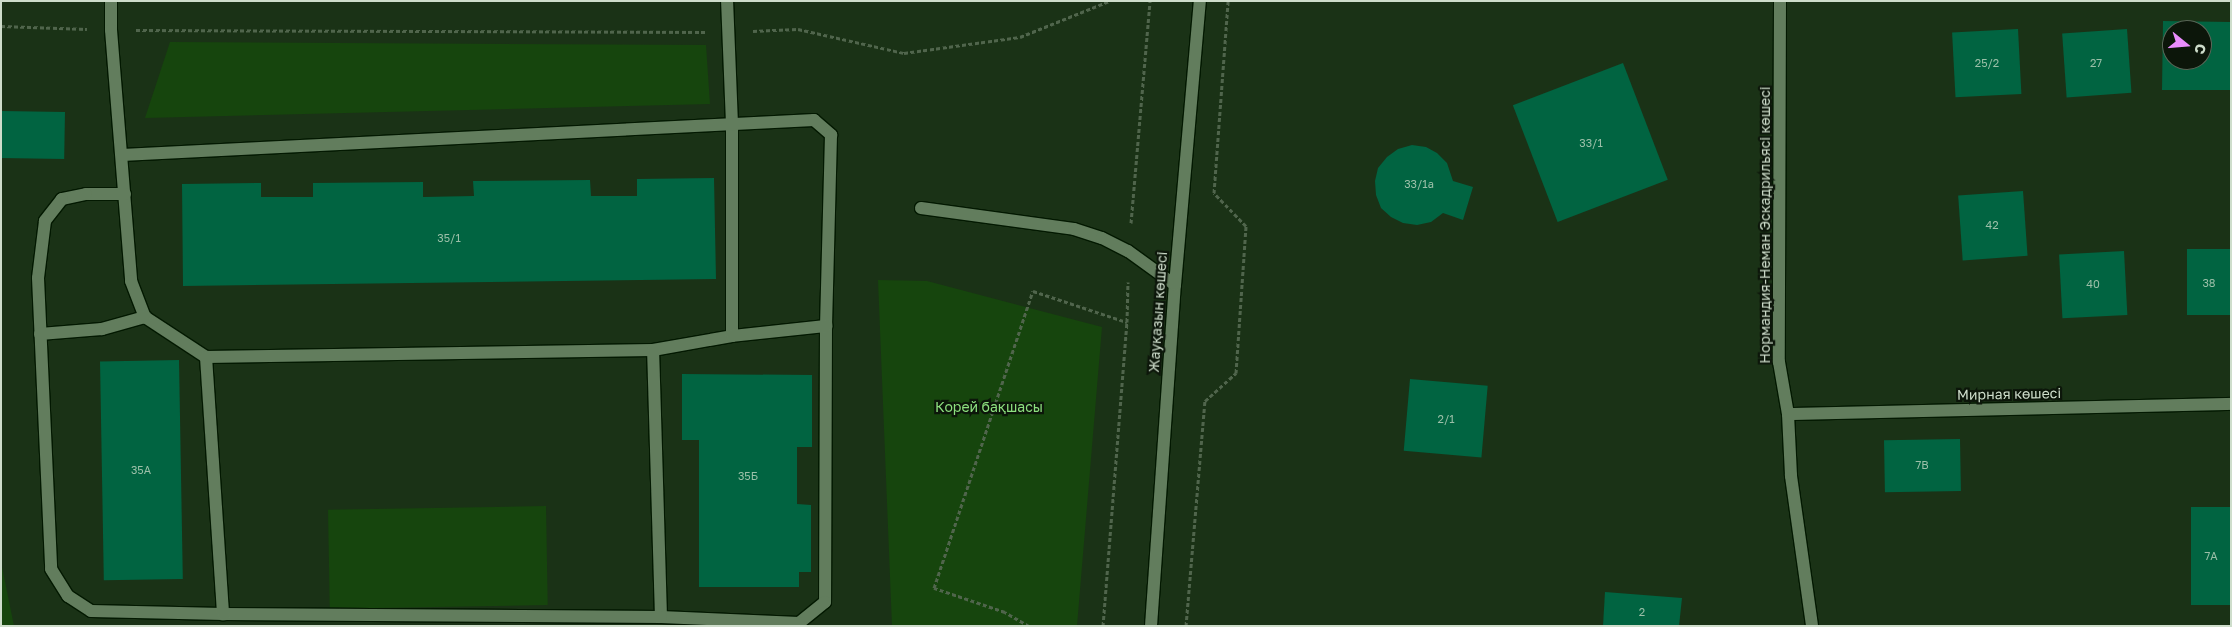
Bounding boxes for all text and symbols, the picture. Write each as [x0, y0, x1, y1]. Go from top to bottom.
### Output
north arrow [2162, 20, 2212, 70]
text: С [2191, 42, 2210, 56]
house number: 25/2 [1975, 56, 1999, 70]
house number: 27 [2090, 56, 2102, 70]
street label: Нормандия-Неман Эскадрильясі көшесі [1757, 86, 1773, 364]
house number: 33/1 [1579, 136, 1603, 150]
house number: 33/1а [1404, 177, 1434, 191]
house number: 42 [1985, 218, 1999, 232]
house number: 35/1 [437, 231, 461, 245]
street label: Жауқазын көшесі [1145, 251, 1171, 373]
house number: 38 [2202, 276, 2216, 290]
house number: 40 [2086, 277, 2100, 291]
street label: Мирная көшесі [1957, 385, 2061, 403]
park label: Корей бақшасы [935, 399, 1043, 415]
house number: 2/1 [1438, 412, 1454, 426]
house number: 7В [1915, 458, 1929, 472]
house number: 35А [131, 463, 151, 477]
house number: 35Б [738, 469, 758, 483]
house number: 7А [2204, 549, 2218, 563]
house number: 2 [1639, 605, 1645, 619]

